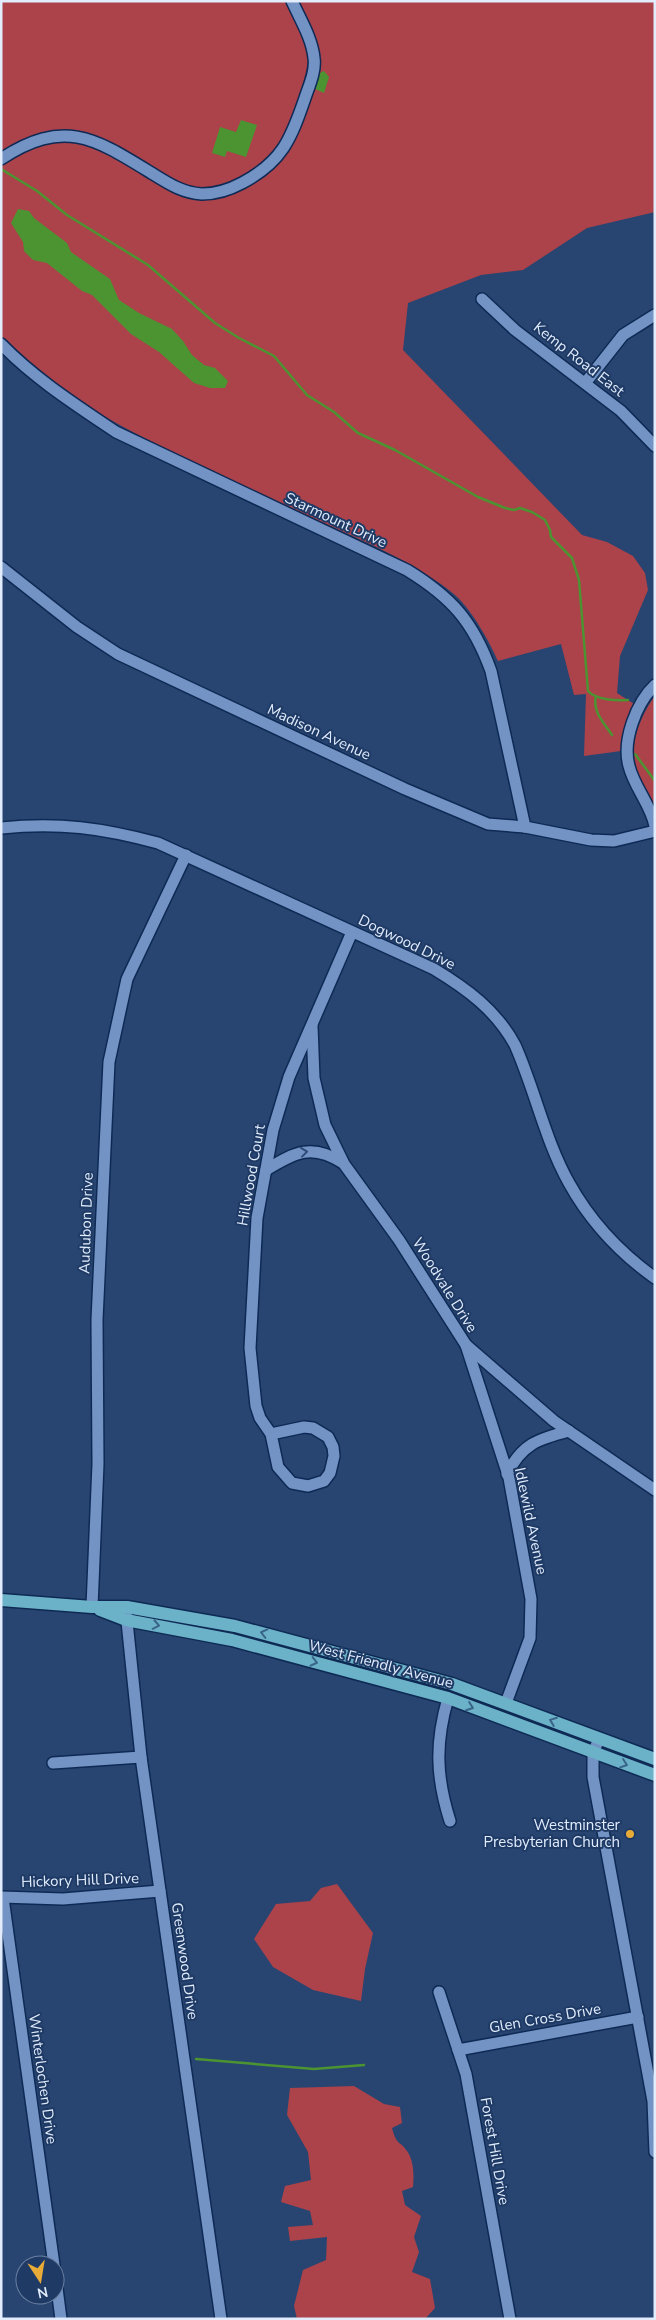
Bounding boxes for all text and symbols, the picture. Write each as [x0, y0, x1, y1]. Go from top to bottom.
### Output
street label: Kemp Road East [529, 317, 629, 401]
street label: Starmount Drive [282, 488, 390, 552]
street label: Madison Avenue [264, 699, 374, 765]
street label: Dogwood Drive [355, 910, 459, 974]
street label: Hillwood Court [232, 1122, 270, 1227]
one-way arrow [300, 1148, 309, 1158]
street label: Audubon Drive [74, 1172, 98, 1274]
street label: Woodvale Drive [408, 1234, 482, 1336]
street label: Idlewild Avenue [510, 1466, 552, 1576]
one-way arrow [151, 1620, 160, 1630]
one-way arrow [260, 1628, 269, 1639]
street label: West Friendly Avenue [306, 1635, 456, 1693]
one-way arrow [310, 1656, 319, 1667]
one-way arrow [465, 1701, 474, 1711]
one-way arrow [549, 1717, 558, 1728]
one-way arrow [619, 1758, 628, 1768]
place label: Westminster Presbyterian Church [484, 1815, 621, 1852]
marker: Westminster Presbyterian Church [624, 1828, 636, 1840]
street label: Hickory Hill Drive [21, 1868, 139, 1892]
street label: Greenwood Drive [167, 1901, 203, 2021]
street label: Glen Cross Drive [488, 1998, 602, 2038]
street label: Winterlochen Drive [24, 2013, 62, 2145]
street label: Forest Hill Drive [476, 2096, 514, 2206]
north arrow [15, 2255, 65, 2305]
text: N [35, 2282, 50, 2303]

